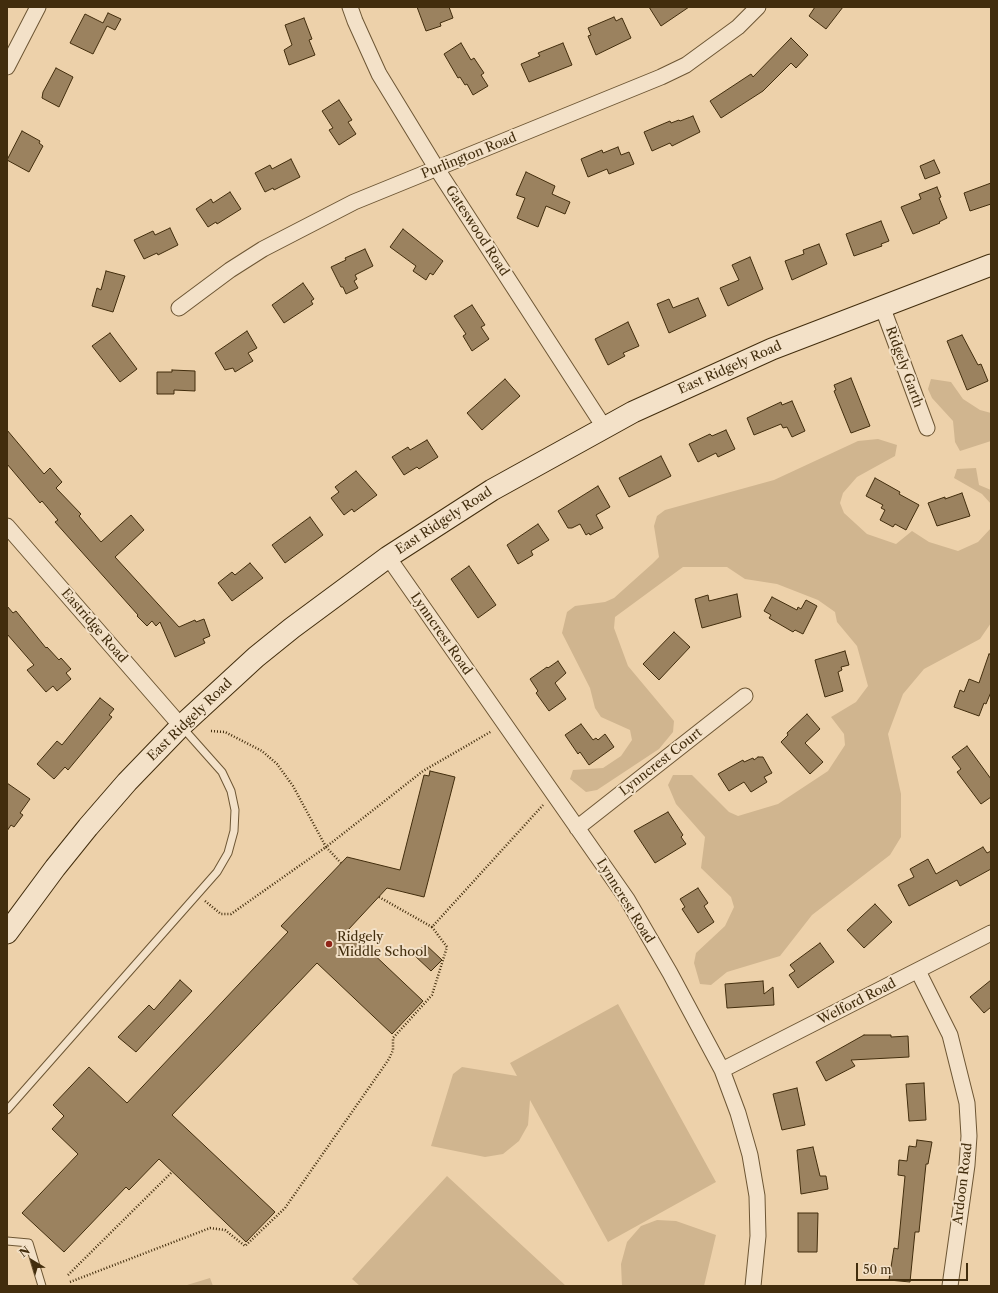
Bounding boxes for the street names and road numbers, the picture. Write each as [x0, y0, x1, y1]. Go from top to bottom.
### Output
street label: Purlington Road [419, 130, 519, 182]
street label: Gateswood Road [442, 183, 512, 279]
street label: Ridgely Garth [882, 324, 926, 410]
street label: East Ridgely Road [676, 338, 784, 398]
street label: East Ridgely Road [393, 484, 495, 558]
street label: Eastridge Road [58, 586, 130, 666]
street label: Lynncrest Road [407, 590, 475, 678]
street label: East Ridgely Road [144, 676, 236, 764]
street label: Lynncrest Court [617, 725, 705, 799]
street label: Lynncrest Road [593, 856, 657, 946]
street label: Welford Road [815, 976, 899, 1028]
street label: Ardoon Road [950, 1142, 976, 1226]

